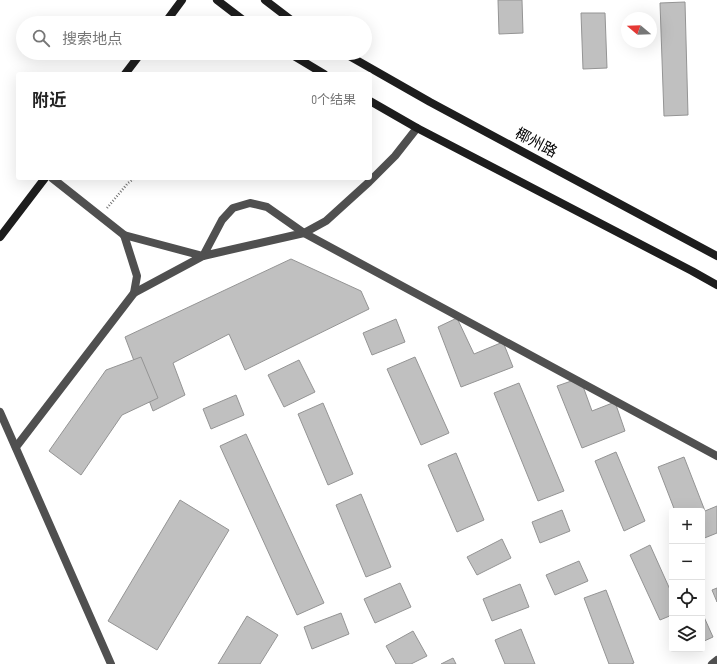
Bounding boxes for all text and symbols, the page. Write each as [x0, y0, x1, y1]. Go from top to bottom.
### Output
north arrow [621, 12, 657, 48]
search box [16, 16, 372, 60]
icon: search [30, 27, 52, 49]
text: 搜索地点 [62, 30, 122, 49]
text: 附近 [32, 91, 66, 111]
text: 0个结果 [311, 92, 356, 108]
street label: 椰州路 [512, 124, 560, 162]
map controls [669, 508, 705, 652]
button: + [669, 508, 705, 544]
button: − [669, 544, 705, 580]
button: locate [669, 580, 705, 616]
button: layers [669, 616, 705, 652]

